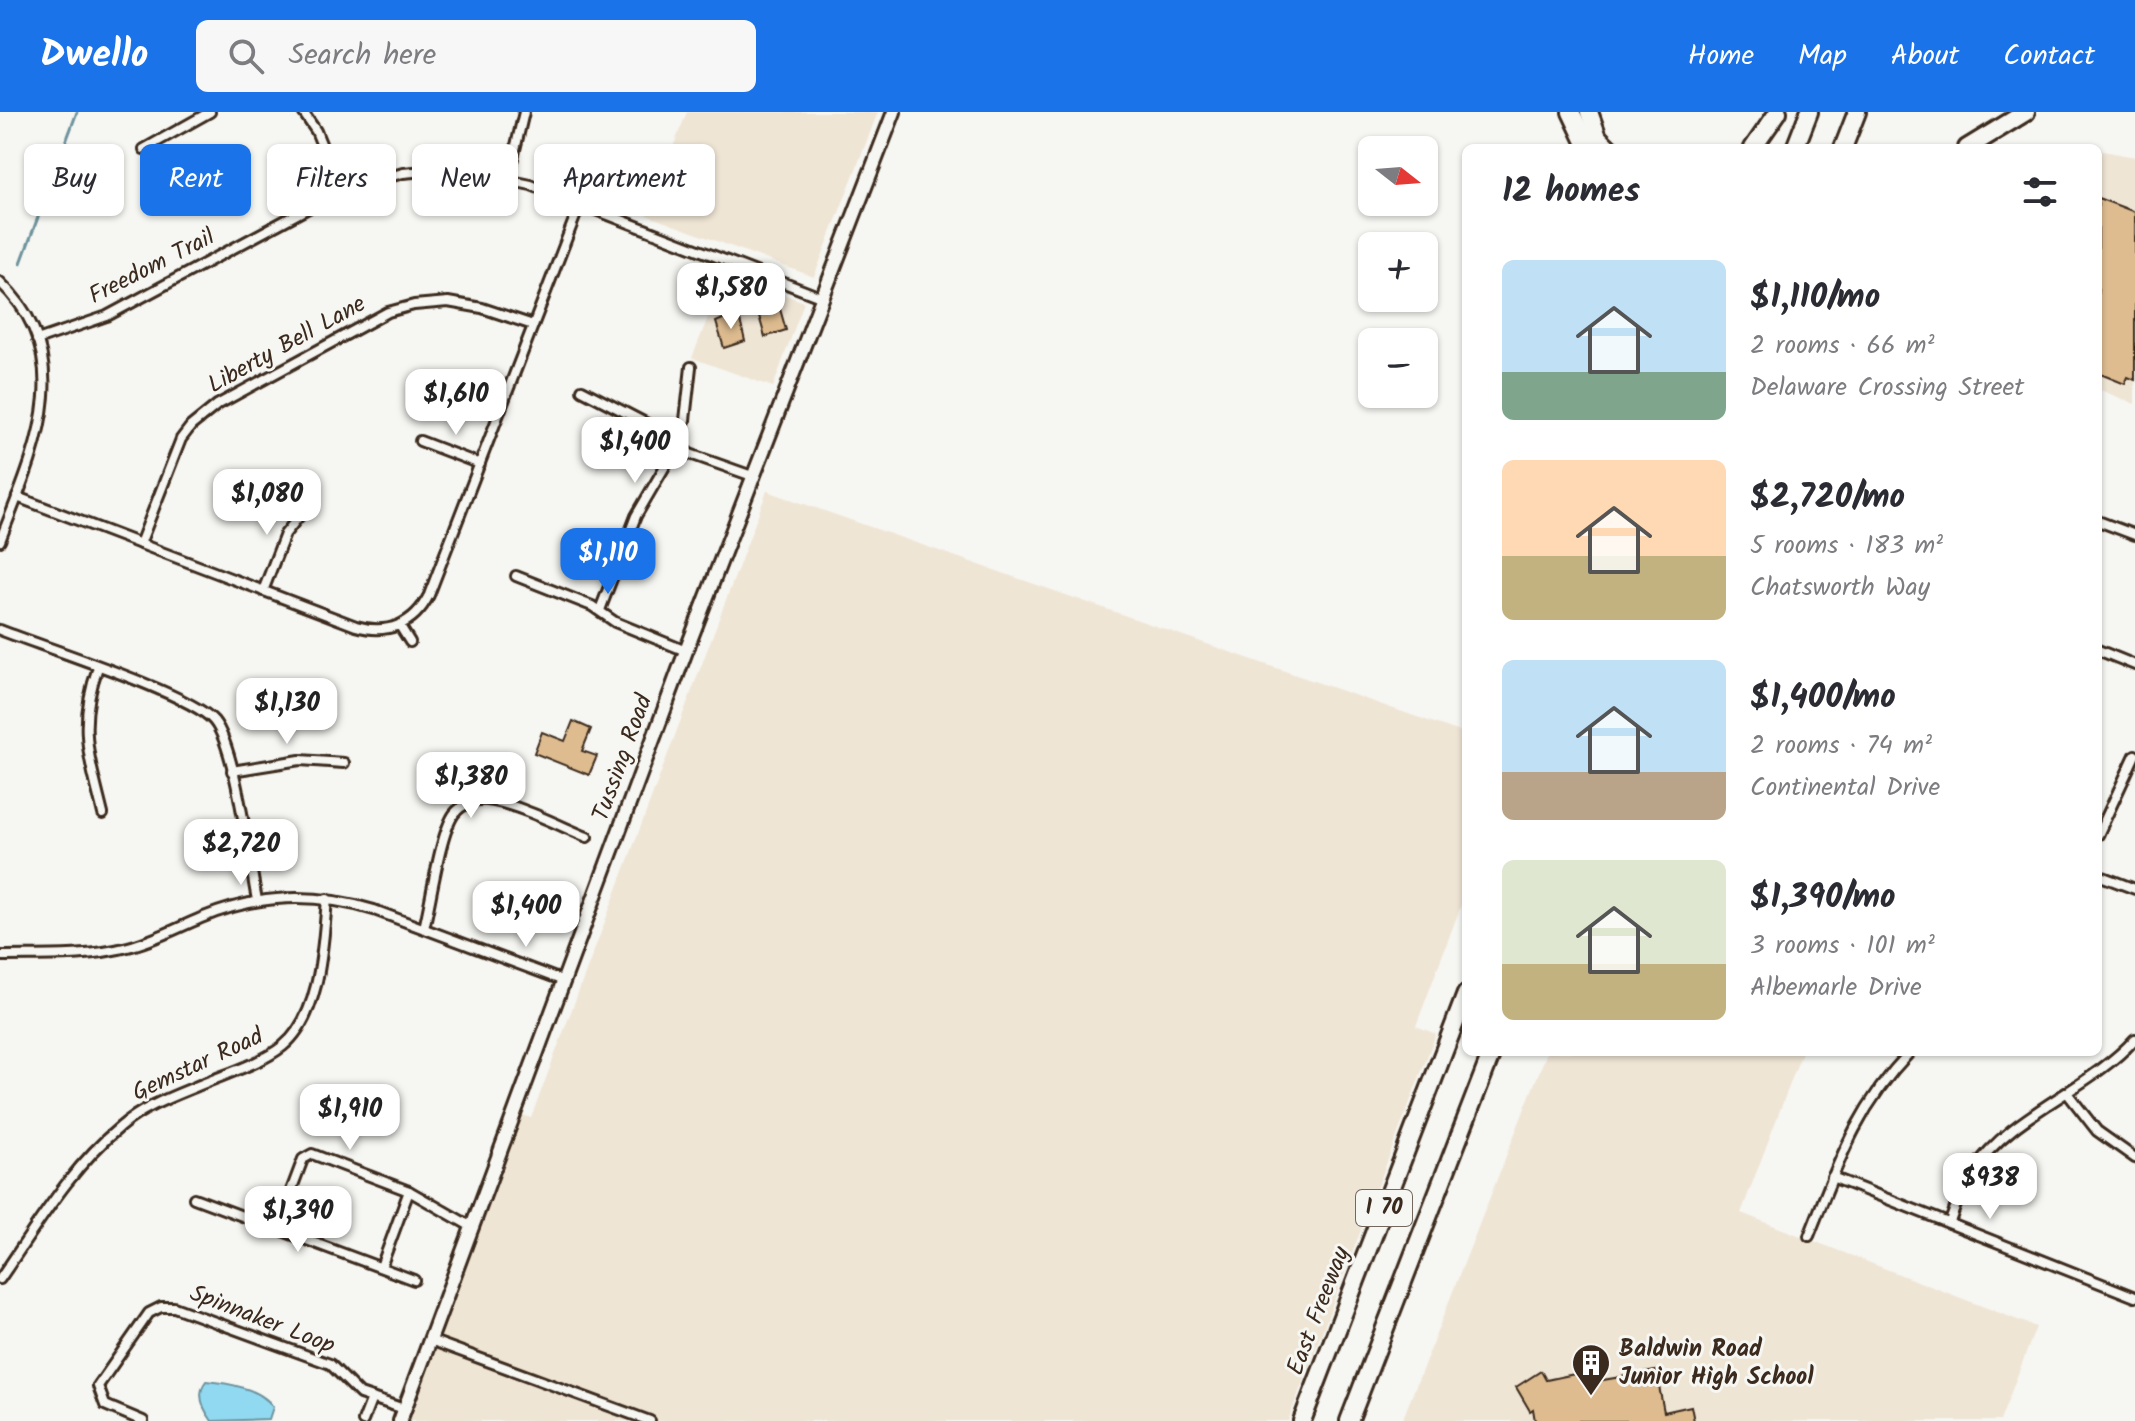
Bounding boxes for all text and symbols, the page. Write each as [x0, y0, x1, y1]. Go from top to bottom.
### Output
search box [196, 20, 756, 92]
text: Dwello [40, 26, 148, 86]
text: Search here [288, 32, 436, 80]
icon: search [224, 34, 268, 78]
text: Home [1688, 34, 1754, 79]
text: Map [1798, 34, 1847, 79]
text: About [1891, 34, 1959, 79]
text: Contact [2003, 34, 2095, 79]
north arrow [1358, 136, 1438, 216]
map controls [1358, 136, 1438, 408]
chip: Buy [24, 144, 124, 216]
chip: Rent [140, 144, 251, 216]
chip: Filters [267, 144, 396, 216]
chip: New [412, 144, 518, 216]
chip: Apartment [534, 144, 715, 216]
text: 12 homes [1502, 165, 1640, 219]
icon: filters [2018, 170, 2062, 214]
street label: Freedom Trail [82, 218, 222, 316]
button: + [1358, 232, 1438, 312]
pin: $1,580 [666, 263, 796, 331]
text: $1,580 [695, 268, 767, 310]
text: $1,110/mo [1750, 271, 1880, 325]
street label: Liberty Bell Lane [201, 285, 373, 405]
icon: home [1566, 292, 1662, 388]
text: 2 rooms · 66 m² [1750, 325, 1935, 367]
button: − [1358, 328, 1438, 408]
text: Delaware Crossing Street [1750, 367, 2024, 409]
pin: $1,610 [391, 369, 521, 437]
text: $1,610 [423, 374, 489, 416]
pin: $1,400 [570, 417, 700, 485]
text: $1,400 [600, 422, 670, 464]
pin: $1,080 [202, 469, 332, 537]
text: $2,720/mo [1750, 471, 1905, 525]
text: $1,080 [231, 474, 303, 516]
icon: home [1566, 492, 1662, 588]
text: 5 rooms · 183 m² [1750, 525, 1943, 567]
pin: $1,110 [543, 528, 673, 596]
text: $1,110 [578, 533, 638, 575]
text: Chatsworth Way [1750, 567, 1930, 609]
text: $1,400/mo [1750, 671, 1896, 725]
pin: $1,130 [222, 678, 352, 746]
text: $1,130 [254, 683, 320, 725]
street label: Tussing Road [582, 688, 664, 827]
icon: home [1566, 692, 1662, 788]
text: 2 rooms · 74 m² [1750, 725, 1932, 767]
pin: $1,380 [406, 752, 536, 820]
text: $1,380 [435, 757, 507, 799]
text: Continental Drive [1750, 767, 1940, 809]
pin: $2,720 [176, 819, 306, 887]
text: $2,720 [202, 824, 280, 866]
text: $1,390/mo [1750, 871, 1896, 925]
pin: $1,400 [461, 881, 591, 949]
text: $1,400 [491, 886, 561, 928]
icon: home [1566, 892, 1662, 988]
text: 3 rooms · 101 m² [1750, 925, 1935, 967]
text: Albemarle Drive [1750, 967, 1922, 1009]
street label: Gemstar Road [126, 1017, 271, 1112]
pin: $1,910 [285, 1084, 415, 1152]
text: $1,910 [318, 1089, 382, 1131]
pin: $938 [1943, 1153, 2037, 1221]
text: $938 [1961, 1158, 2019, 1200]
pin: $1,390 [233, 1186, 363, 1254]
road number: I 70 [1356, 1190, 1412, 1226]
text: $1,390 [263, 1191, 333, 1233]
street label: East Freeway [1277, 1240, 1362, 1381]
street label: Spinnaker Loop [184, 1274, 341, 1366]
place label: Baldwin Road Junior High School [1619, 1330, 1814, 1397]
building icon: Baldwin Road Junior High School [1570, 1342, 1612, 1397]

